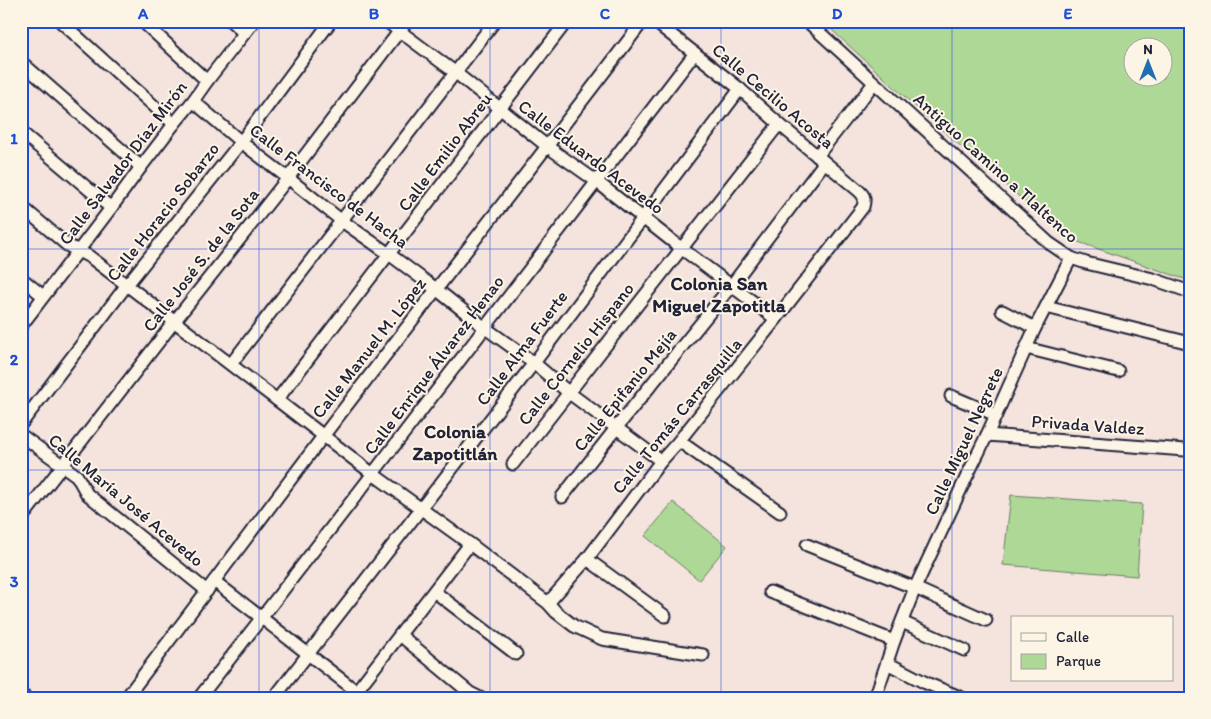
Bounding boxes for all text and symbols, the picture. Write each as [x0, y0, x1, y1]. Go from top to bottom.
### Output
text: A [137, 4, 149, 23]
text: B [369, 4, 380, 23]
text: C [600, 4, 611, 23]
text: D [832, 4, 843, 23]
text: E [1064, 4, 1073, 23]
north arrow [1124, 38, 1174, 88]
street label: Calle Cecilio Acosta [707, 39, 839, 154]
text: N [1143, 41, 1153, 58]
street label: Calle Salvador Díaz Mirón [54, 77, 192, 249]
street label: Calle Emilio Abreu [393, 88, 497, 216]
street label: Antiguo Camino a Tlaltenco [909, 88, 1083, 248]
street label: Calle Eduardo Acevedo [514, 95, 668, 219]
street label: Calle Francisco de Hacha [245, 119, 413, 253]
text: 1 [10, 129, 18, 148]
street label: Calle Horacio Sobarzo [102, 138, 224, 286]
street label: Calle José S. de la Sota [138, 183, 264, 336]
street label: Calle Enrique Álvarez Henao [359, 271, 509, 459]
district label: Colonia San Miguel Zapotitla [652, 272, 787, 317]
street label: Calle Manuel M. López [307, 273, 431, 423]
street label: Calle Cornelio Hispano [513, 278, 639, 430]
street label: Calle Alma Fuerte [471, 286, 573, 410]
street label: Calle Epifanio Mejía [569, 324, 681, 456]
street label: Calle Tomás Carrasquilla [607, 334, 747, 498]
text: 2 [10, 350, 19, 369]
street label: Calle Miguel Negrete [920, 364, 1008, 518]
street label: Privada Valdez [1031, 410, 1146, 440]
district label: Colonia Zapotitlán [413, 420, 498, 465]
street label: Calle María José Acevedo [44, 429, 208, 571]
text: 3 [10, 572, 19, 591]
legend [1011, 616, 1174, 682]
text: Calle [1056, 628, 1089, 646]
text: Parque [1056, 652, 1101, 670]

